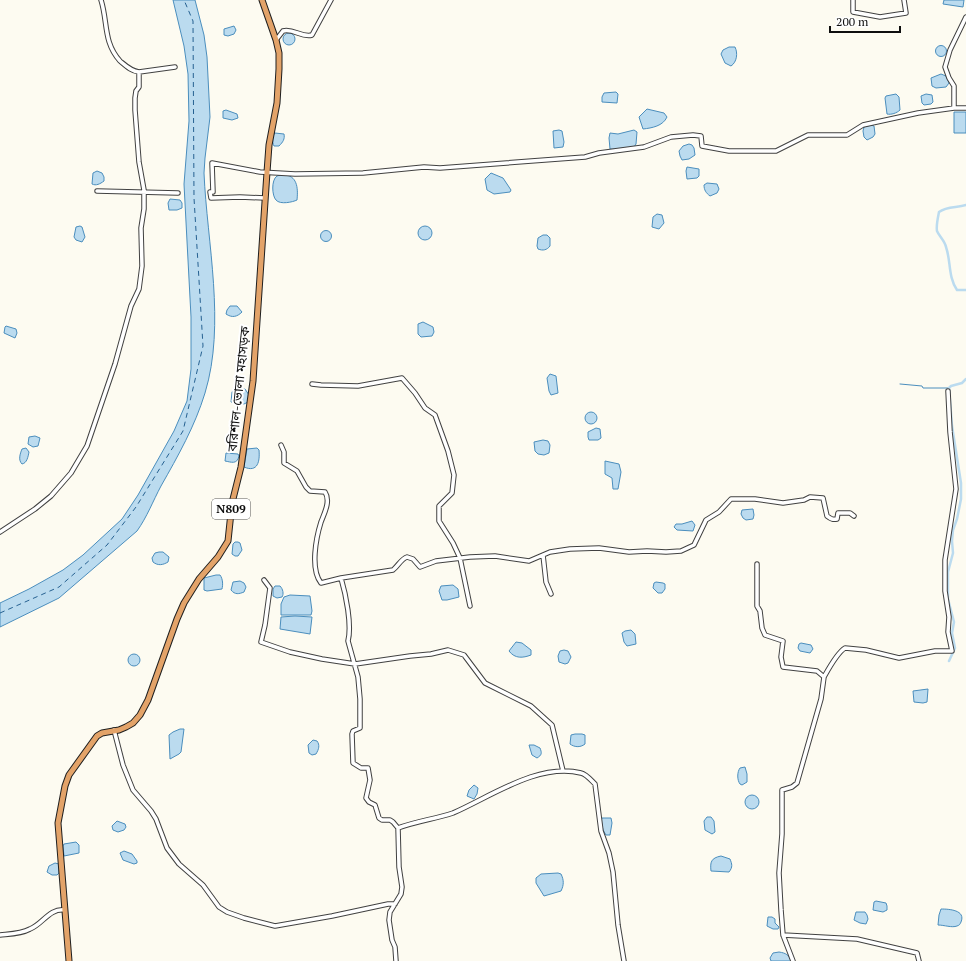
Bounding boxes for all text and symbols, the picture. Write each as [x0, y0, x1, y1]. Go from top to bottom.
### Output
scale bar [830, 8, 900, 34]
text: 200 m [836, 14, 869, 29]
street label: বরিশাল-ভোলা মহাসড়ক [222, 325, 254, 454]
road number: N809 [212, 499, 250, 519]

